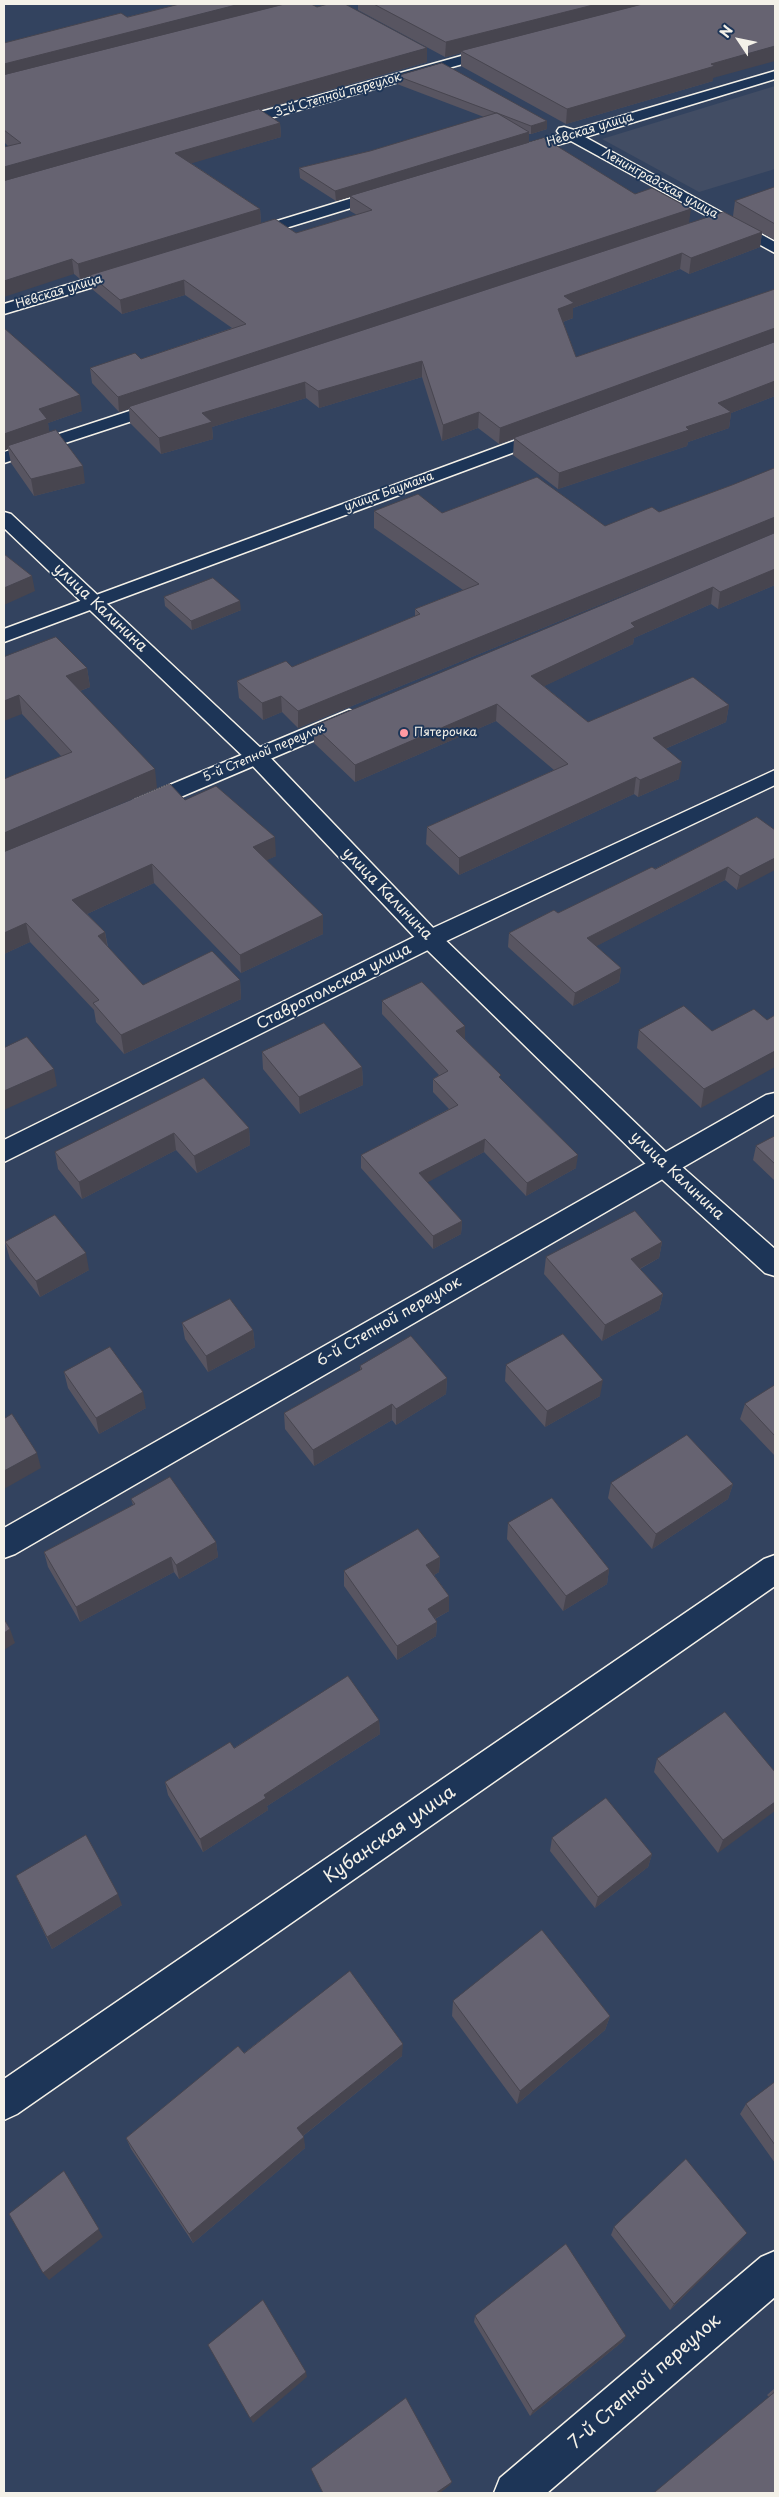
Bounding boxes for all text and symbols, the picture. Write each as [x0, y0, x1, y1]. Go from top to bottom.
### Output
north arrow [714, 15, 764, 65]
text: N [714, 21, 738, 42]
street label: 3-й Степной переулок [273, 70, 403, 120]
street label: Невская улица [545, 110, 635, 150]
street label: Ленинградская улица [599, 146, 721, 222]
street label: Невская улица [14, 272, 104, 312]
street label: улица Баумана [342, 469, 436, 515]
street label: улица Калинина [49, 560, 151, 656]
street label: 5-й Степной переулок [201, 721, 327, 785]
place label: Пятерочка [414, 726, 477, 740]
marker: Пятерочка [398, 727, 410, 739]
street label: улица Калинина [338, 844, 436, 944]
street label: Ставропольская улица [254, 940, 414, 1034]
street label: улица Калинина [626, 1128, 728, 1224]
street label: 6-й Степной переулок [313, 1273, 465, 1371]
street label: Кубанская улица [320, 1782, 460, 1888]
street label: 7-й Степной переулок [565, 2310, 725, 2454]

